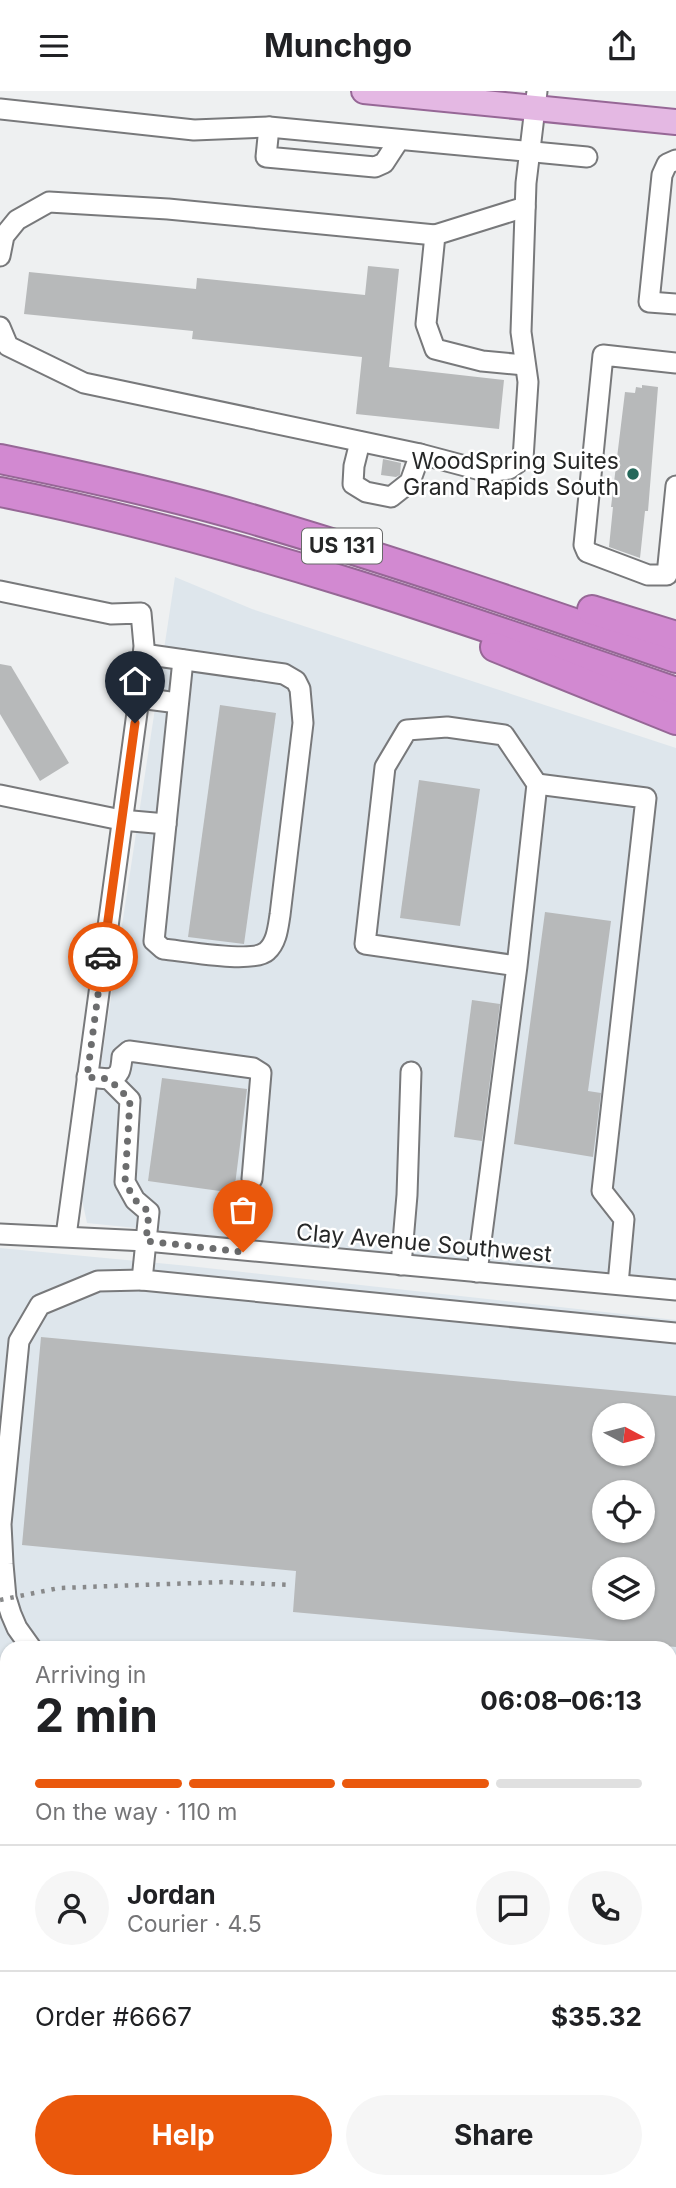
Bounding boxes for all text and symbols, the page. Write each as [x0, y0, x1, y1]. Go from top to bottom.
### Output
text: Munchgo [264, 26, 412, 65]
icon: menu [35, 27, 73, 65]
icon: share [603, 27, 641, 65]
place label: WoodSpring Suites Grand Rapids South [403, 447, 619, 501]
marker: WoodSpring Suites Grand Rapids South [625, 466, 641, 482]
road number: US 131 [302, 529, 382, 563]
pin [105, 651, 165, 723]
icon: home [116, 662, 154, 700]
courier [68, 922, 138, 992]
icon: car [84, 938, 122, 976]
pin [213, 1180, 273, 1252]
icon: bag [224, 1191, 262, 1229]
street label: Clay Avenue Southwest [295, 1218, 553, 1268]
north arrow [592, 1403, 654, 1467]
map controls [592, 1403, 655, 1620]
button: locate [592, 1480, 655, 1543]
button: layers [592, 1557, 655, 1620]
text: Arriving in [35, 1661, 146, 1689]
text: 06:08–06:13 [480, 1685, 642, 1716]
text: 2 min [35, 1687, 158, 1743]
text: On the way · 110 m [35, 1798, 237, 1826]
button: person [35, 1871, 109, 1945]
button: chat [476, 1871, 550, 1945]
button: phone [568, 1871, 642, 1945]
text: Jordan [127, 1879, 216, 1910]
text: Courier · 4.5 [127, 1910, 262, 1938]
text: Order #6667 [35, 2001, 192, 2032]
text: $35.32 [551, 2001, 642, 2032]
button: Help [35, 2095, 332, 2175]
button: Share [346, 2095, 642, 2175]

